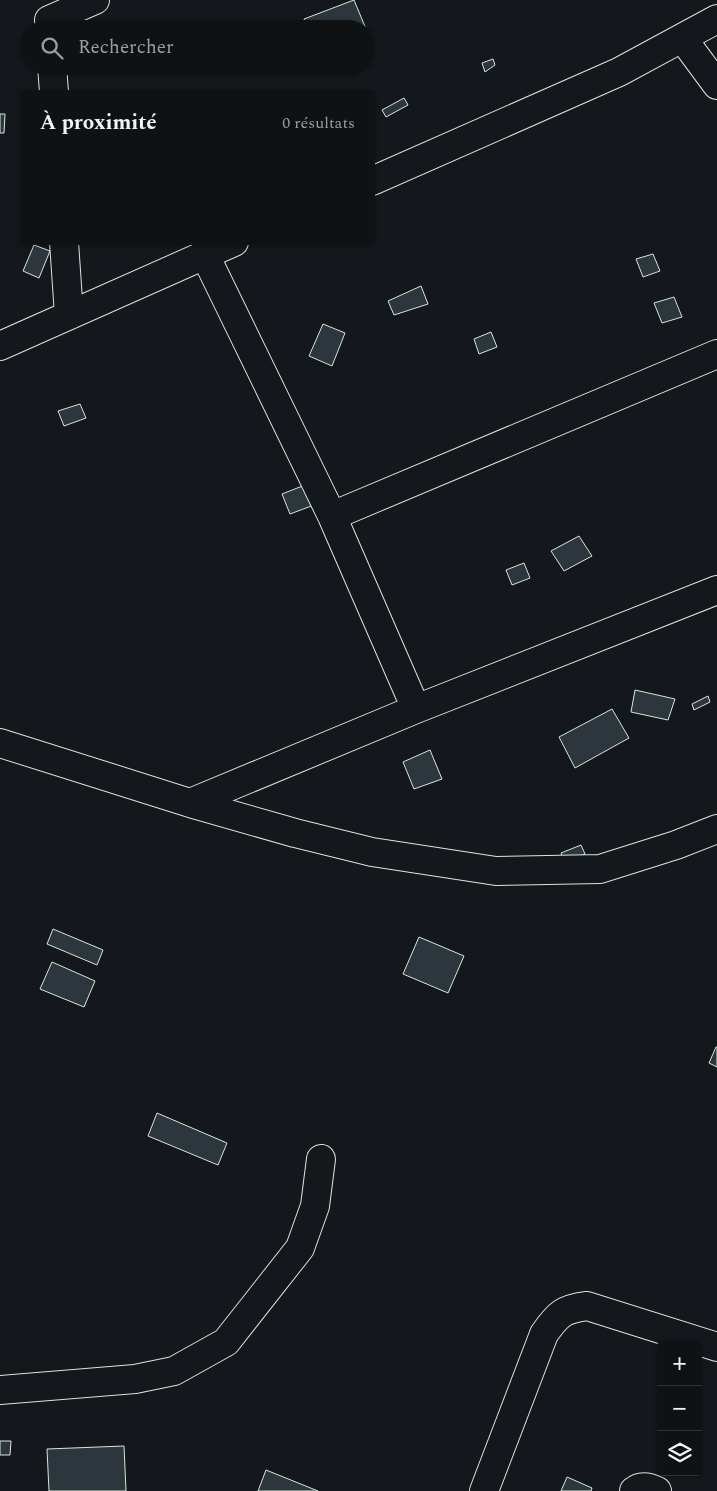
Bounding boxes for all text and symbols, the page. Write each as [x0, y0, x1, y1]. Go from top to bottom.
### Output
search box [20, 20, 375, 75]
text: Rechercher [78, 33, 174, 62]
icon: search [38, 34, 66, 62]
text: À proximité [40, 107, 157, 139]
text: 0 résultats [282, 111, 355, 135]
map controls [657, 1341, 702, 1476]
button: + [657, 1341, 702, 1386]
button: − [657, 1386, 702, 1431]
button: layers [657, 1431, 702, 1476]

